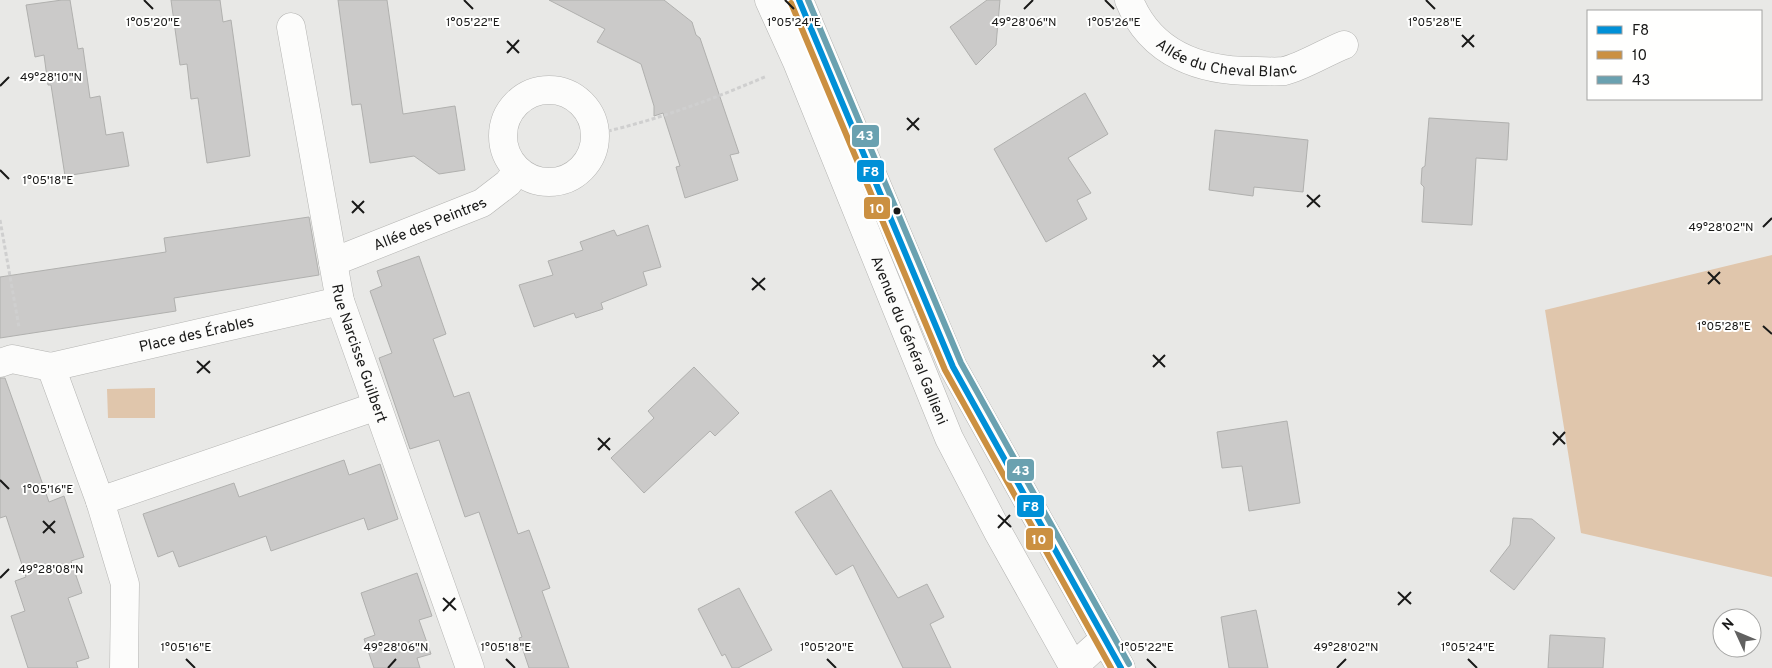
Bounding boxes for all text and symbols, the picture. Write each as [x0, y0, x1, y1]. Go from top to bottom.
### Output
legend [1587, 10, 1762, 100]
text: 1°05'20"E [126, 15, 180, 31]
text: 1°05'22"E [446, 15, 500, 31]
text: 1°05'24"E [767, 15, 821, 31]
text: 49°28'06"N [992, 15, 1056, 31]
text: 1°05'26"E [1087, 15, 1141, 31]
text: 1°05'28"E [1408, 15, 1462, 31]
text: F8 [1632, 22, 1649, 41]
street label: Allée du Cheval Blanc [1151, 36, 1300, 82]
text: 10 [1632, 47, 1647, 66]
text: 49°28'10"N [20, 70, 82, 86]
text: 43 [1632, 72, 1650, 91]
line badge: 43 [851, 124, 880, 148]
text: 43 [856, 128, 874, 145]
line badge: F8 [856, 159, 885, 183]
text: F8 [863, 164, 879, 181]
text: 1°05'18"E [23, 173, 73, 189]
street label: Allée des Peintres [371, 194, 492, 256]
line badge: 10 [863, 196, 891, 220]
text: 10 [870, 201, 884, 218]
unlabelled marker [892, 206, 902, 216]
text: 49°28'02"N [1689, 220, 1753, 236]
street label: Avenue du Général Gallieni [865, 253, 951, 428]
street label: Rue Narcisse Guilbert [326, 283, 390, 426]
street label: Place des Érables [137, 313, 256, 358]
text: 1°05'28"E [1697, 319, 1751, 335]
line badge: 43 [1006, 458, 1035, 482]
text: 43 [1012, 463, 1030, 480]
text: 1°05'16"E [23, 482, 73, 498]
line badge: F8 [1016, 494, 1045, 518]
text: F8 [1023, 499, 1039, 516]
line badge: 10 [1025, 527, 1054, 551]
text: 10 [1032, 532, 1046, 549]
text: 49°28'08"N [19, 562, 83, 578]
north arrow [1712, 608, 1762, 658]
text: N [1719, 615, 1738, 635]
text: 1°05'16"E [161, 640, 211, 656]
text: 49°28'06"N [364, 640, 428, 656]
text: 1°05'18"E [481, 640, 531, 656]
text: 1°05'20"E [800, 640, 854, 656]
text: 1°05'22"E [1120, 640, 1174, 656]
text: 49°28'02"N [1314, 640, 1378, 656]
text: 1°05'24"E [1441, 640, 1495, 656]

